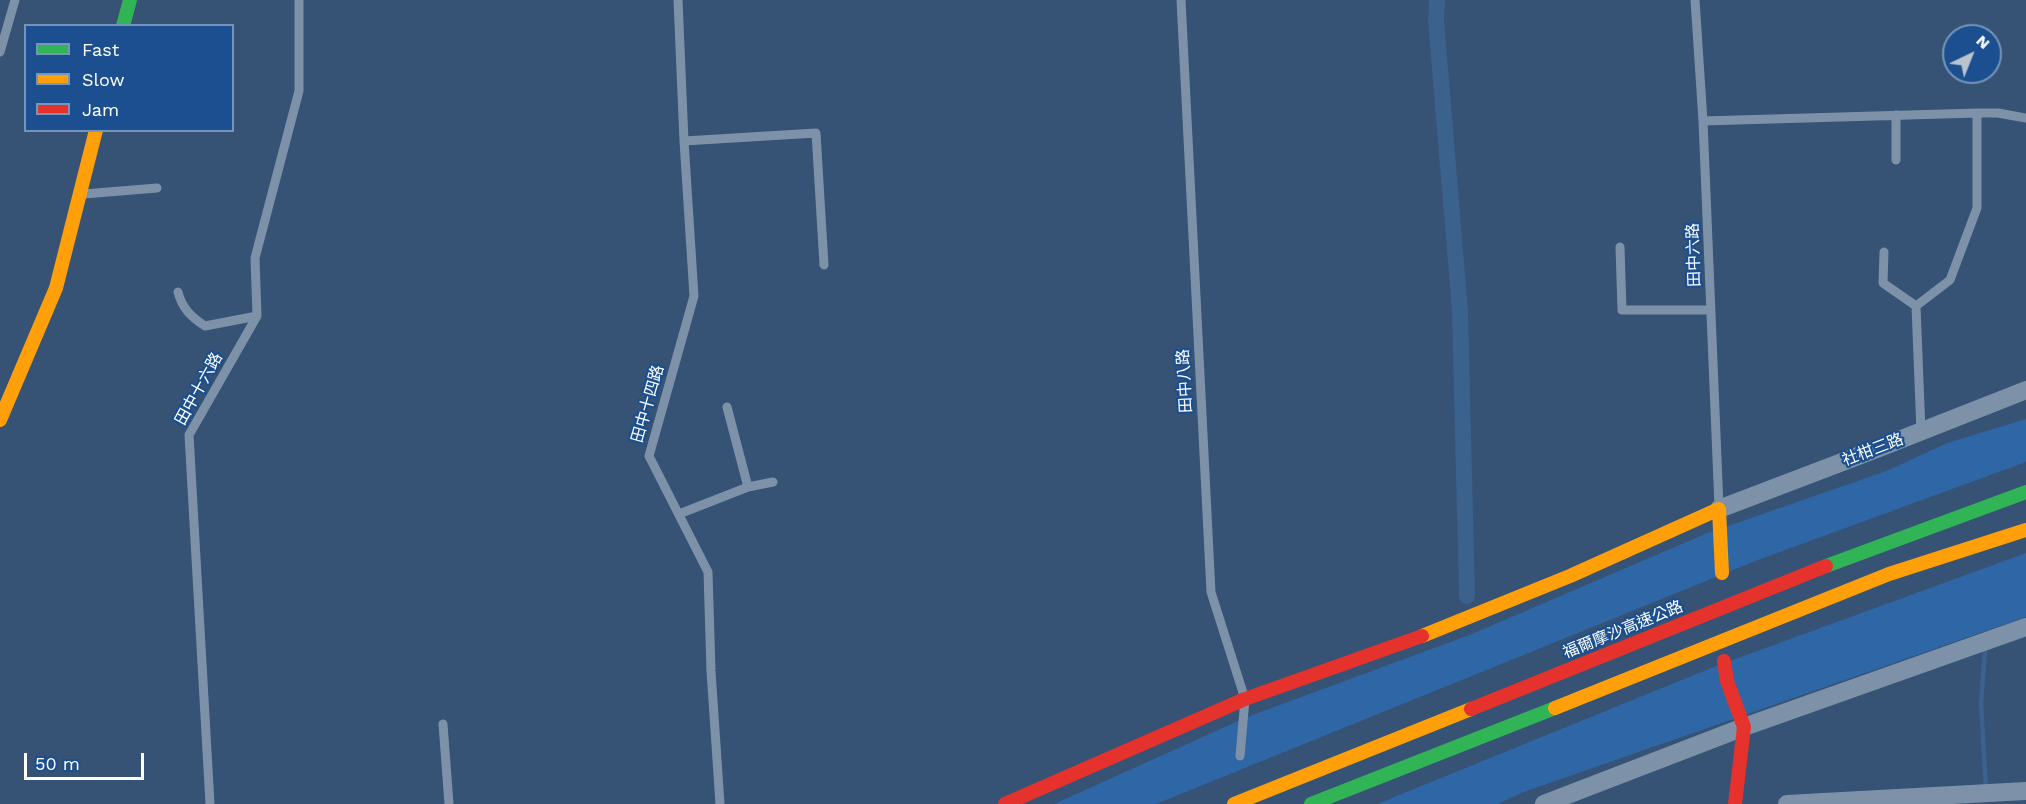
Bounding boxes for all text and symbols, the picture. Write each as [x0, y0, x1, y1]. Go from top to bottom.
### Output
legend [24, 24, 234, 132]
north arrow [1942, 24, 2002, 84]
text: N [1972, 31, 1994, 53]
text: Fast [82, 39, 119, 60]
text: Slow [82, 69, 125, 90]
text: Jam [82, 99, 119, 120]
street label: 田中六路 [1683, 223, 1705, 287]
street label: 田中十六路 [171, 349, 227, 429]
street label: 田中八路 [1174, 349, 1196, 413]
street label: 田中十四路 [628, 363, 668, 445]
street label: 社柑三路 [1840, 430, 1906, 470]
street label: 福爾摩沙高速公路 [1560, 597, 1686, 663]
scale bar [27, 741, 147, 779]
text: 50 m [35, 753, 80, 774]

